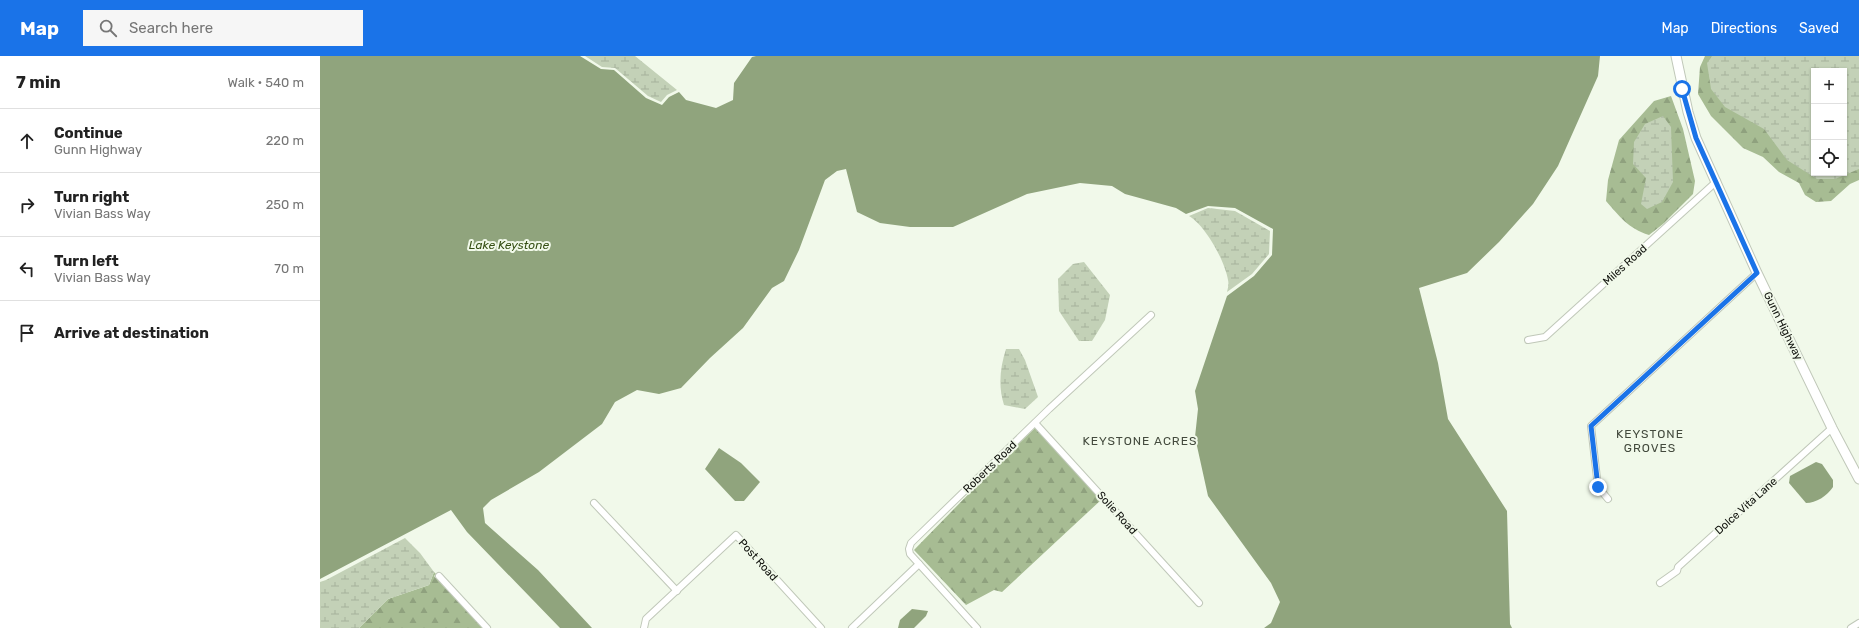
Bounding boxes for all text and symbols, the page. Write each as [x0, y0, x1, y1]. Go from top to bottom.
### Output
search box [83, 10, 363, 46]
text: Map [20, 17, 59, 40]
icon: search [97, 17, 119, 39]
text: Search here [129, 19, 213, 37]
text: Map [1662, 20, 1689, 37]
text: Directions [1711, 20, 1777, 37]
text: Saved [1799, 20, 1839, 37]
map controls [1811, 68, 1847, 176]
button: + [1811, 68, 1847, 104]
text: 7 min [16, 72, 61, 92]
text: Walk · 540 m [228, 75, 304, 90]
route start [1673, 80, 1691, 98]
button: − [1811, 104, 1847, 140]
text: Continue [54, 124, 123, 142]
icon: ahead [16, 130, 38, 152]
text: 220 m [266, 133, 304, 148]
button: locate [1811, 140, 1847, 176]
text: Gunn Highway [54, 142, 142, 157]
text: Turn right [54, 188, 129, 206]
icon: right [16, 194, 38, 216]
text: 250 m [266, 197, 304, 212]
text: Vivian Bass Way [54, 206, 151, 221]
water label: Lake Keystone [469, 238, 549, 252]
street label: Miles Road [1600, 242, 1650, 288]
text: Turn left [54, 252, 119, 270]
icon: left [16, 258, 38, 280]
text: 70 m [274, 261, 304, 276]
text: Vivian Bass Way [54, 270, 151, 285]
street label: Gunn Highway [1761, 290, 1805, 362]
icon: arrive [16, 322, 38, 344]
text: Arrive at destination [54, 324, 209, 342]
district label: KEYSTONE GROVES [1616, 427, 1684, 455]
district label: KEYSTONE ACRES [1083, 434, 1197, 448]
street label: Roberts Road [961, 438, 1019, 496]
street label: Dolce Vita Lane [1712, 475, 1780, 537]
route end [1589, 478, 1607, 496]
street label: Solie Road [1094, 489, 1140, 537]
street label: Post Road [736, 536, 780, 584]

